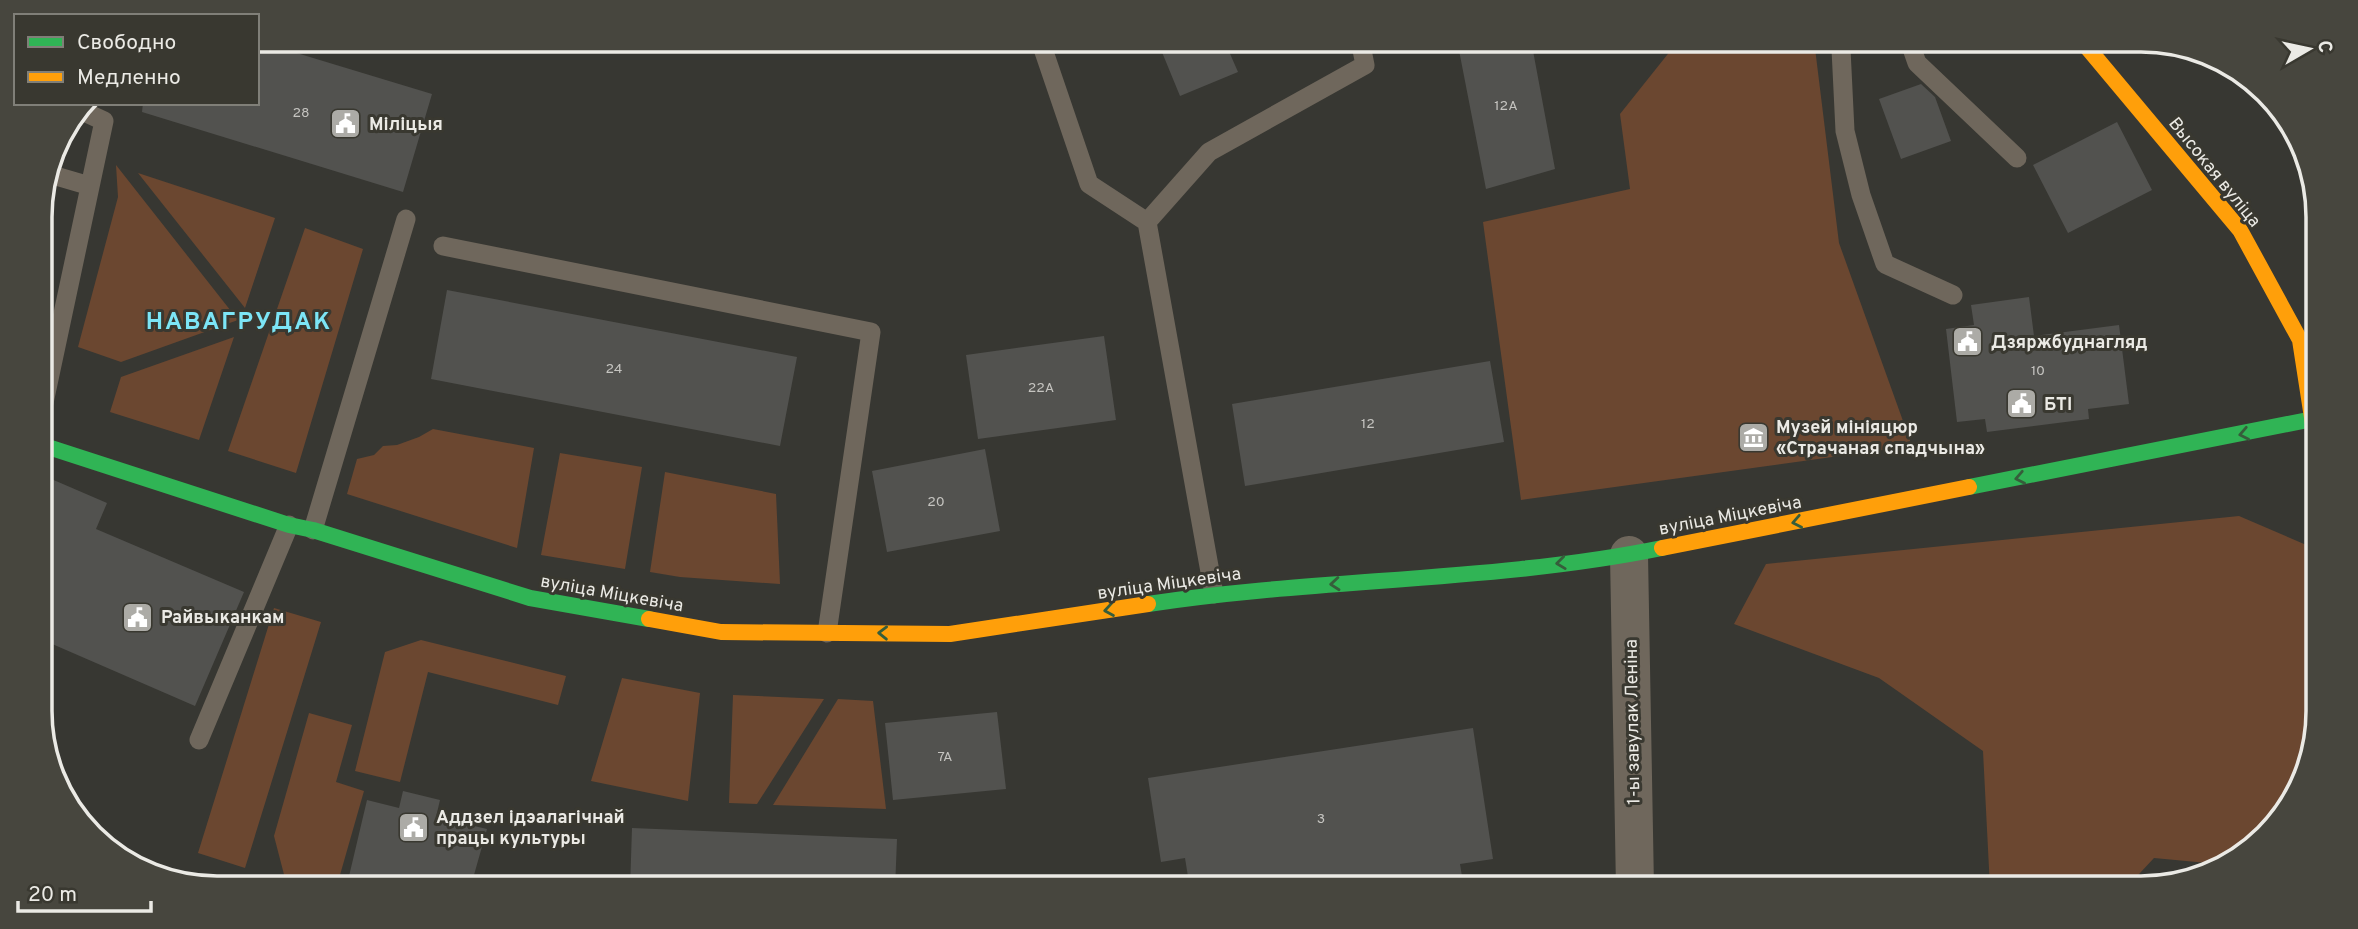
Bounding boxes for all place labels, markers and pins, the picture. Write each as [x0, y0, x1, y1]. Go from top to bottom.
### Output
public building icon: Міліцыя [329, 107, 363, 141]
place label: Міліцыя [369, 114, 443, 137]
public building icon: Дзяржбуднагляд [1951, 325, 1985, 359]
place label: Дзяржбуднагляд [1991, 332, 2147, 355]
public building icon: БТІ [2004, 387, 2038, 421]
place label: БТІ [2044, 394, 2072, 417]
place label: Музей мініяцюр «Страчаная спадчына» [1776, 417, 1985, 461]
museum icon: Музей мініяцюр «Страчаная спадчына» [1736, 420, 1770, 454]
public building icon: Райвыканкам [121, 600, 155, 634]
place label: Райвыканкам [161, 607, 285, 630]
place label: Аддзел ідэалагічнай працы культуры [436, 807, 625, 851]
public building icon: Аддзел ідэалагічнай працы культуры [396, 810, 430, 844]

